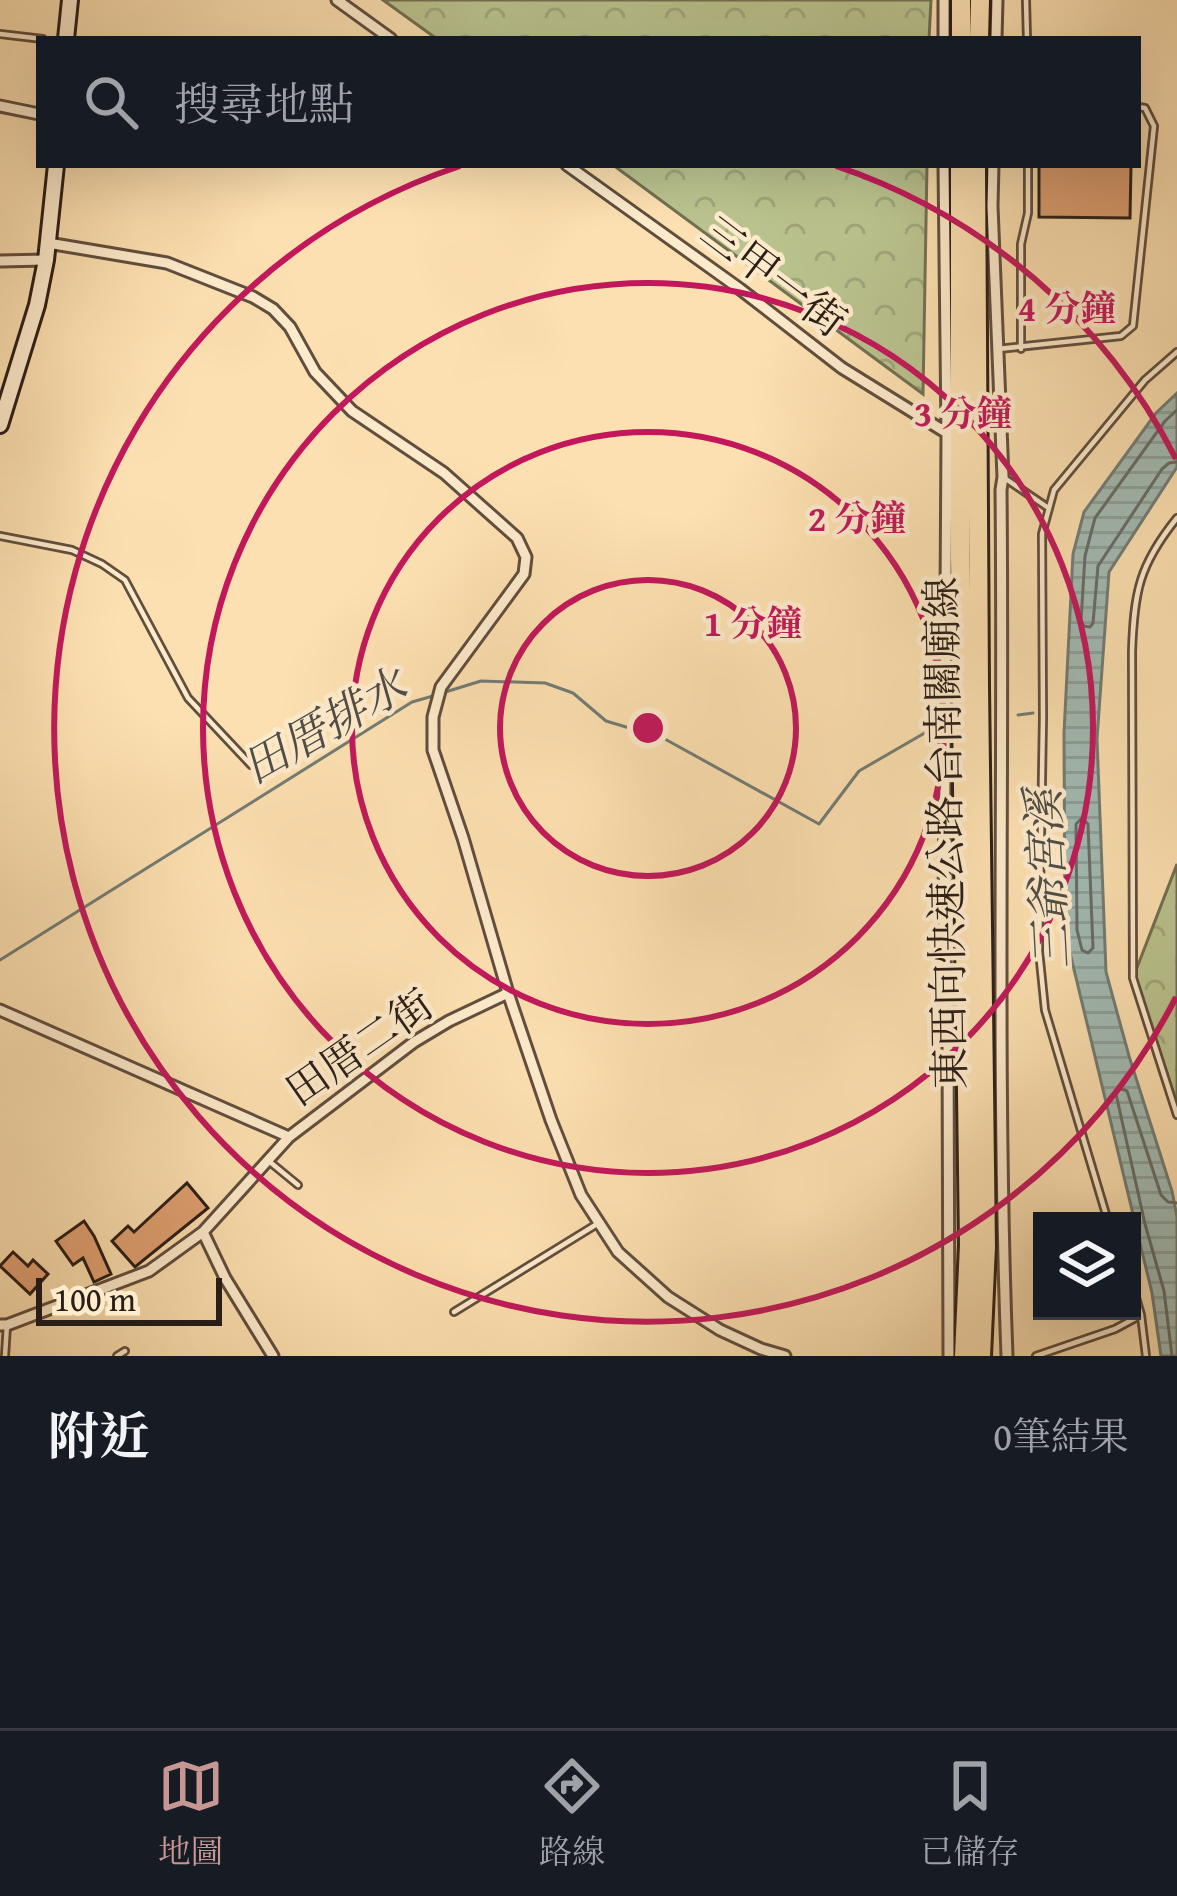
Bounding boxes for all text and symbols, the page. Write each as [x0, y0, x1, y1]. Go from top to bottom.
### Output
search box [36, 36, 1141, 168]
icon: search [78, 69, 144, 135]
text: 搜尋地點 [174, 71, 354, 136]
street label: 三甲一街 [689, 201, 860, 351]
text: 4 分鐘 [1018, 281, 1116, 334]
text: 3 分鐘 [914, 386, 1012, 439]
text: 2 分鐘 [808, 491, 906, 544]
street label: 東西向快速公路 台南關廟線 [910, 576, 979, 1090]
text: 1 分鐘 [704, 596, 802, 649]
water label: 田厝排水 [230, 650, 421, 799]
centre of rings [627, 707, 669, 749]
water label: 三爺宮溪 [1009, 782, 1084, 971]
street label: 田厝二街 [272, 973, 445, 1120]
map controls [1033, 1212, 1141, 1320]
button: layers [1033, 1212, 1141, 1320]
scale bar [36, 1272, 222, 1325]
text: 100 m [54, 1275, 136, 1323]
text: 附近 [48, 1398, 150, 1473]
text: 0筆結果 [993, 1407, 1129, 1464]
tab: 地圖 [158, 1753, 224, 1875]
tab: 路線 [539, 1753, 605, 1875]
tab: 已儲存 [920, 1753, 1019, 1875]

